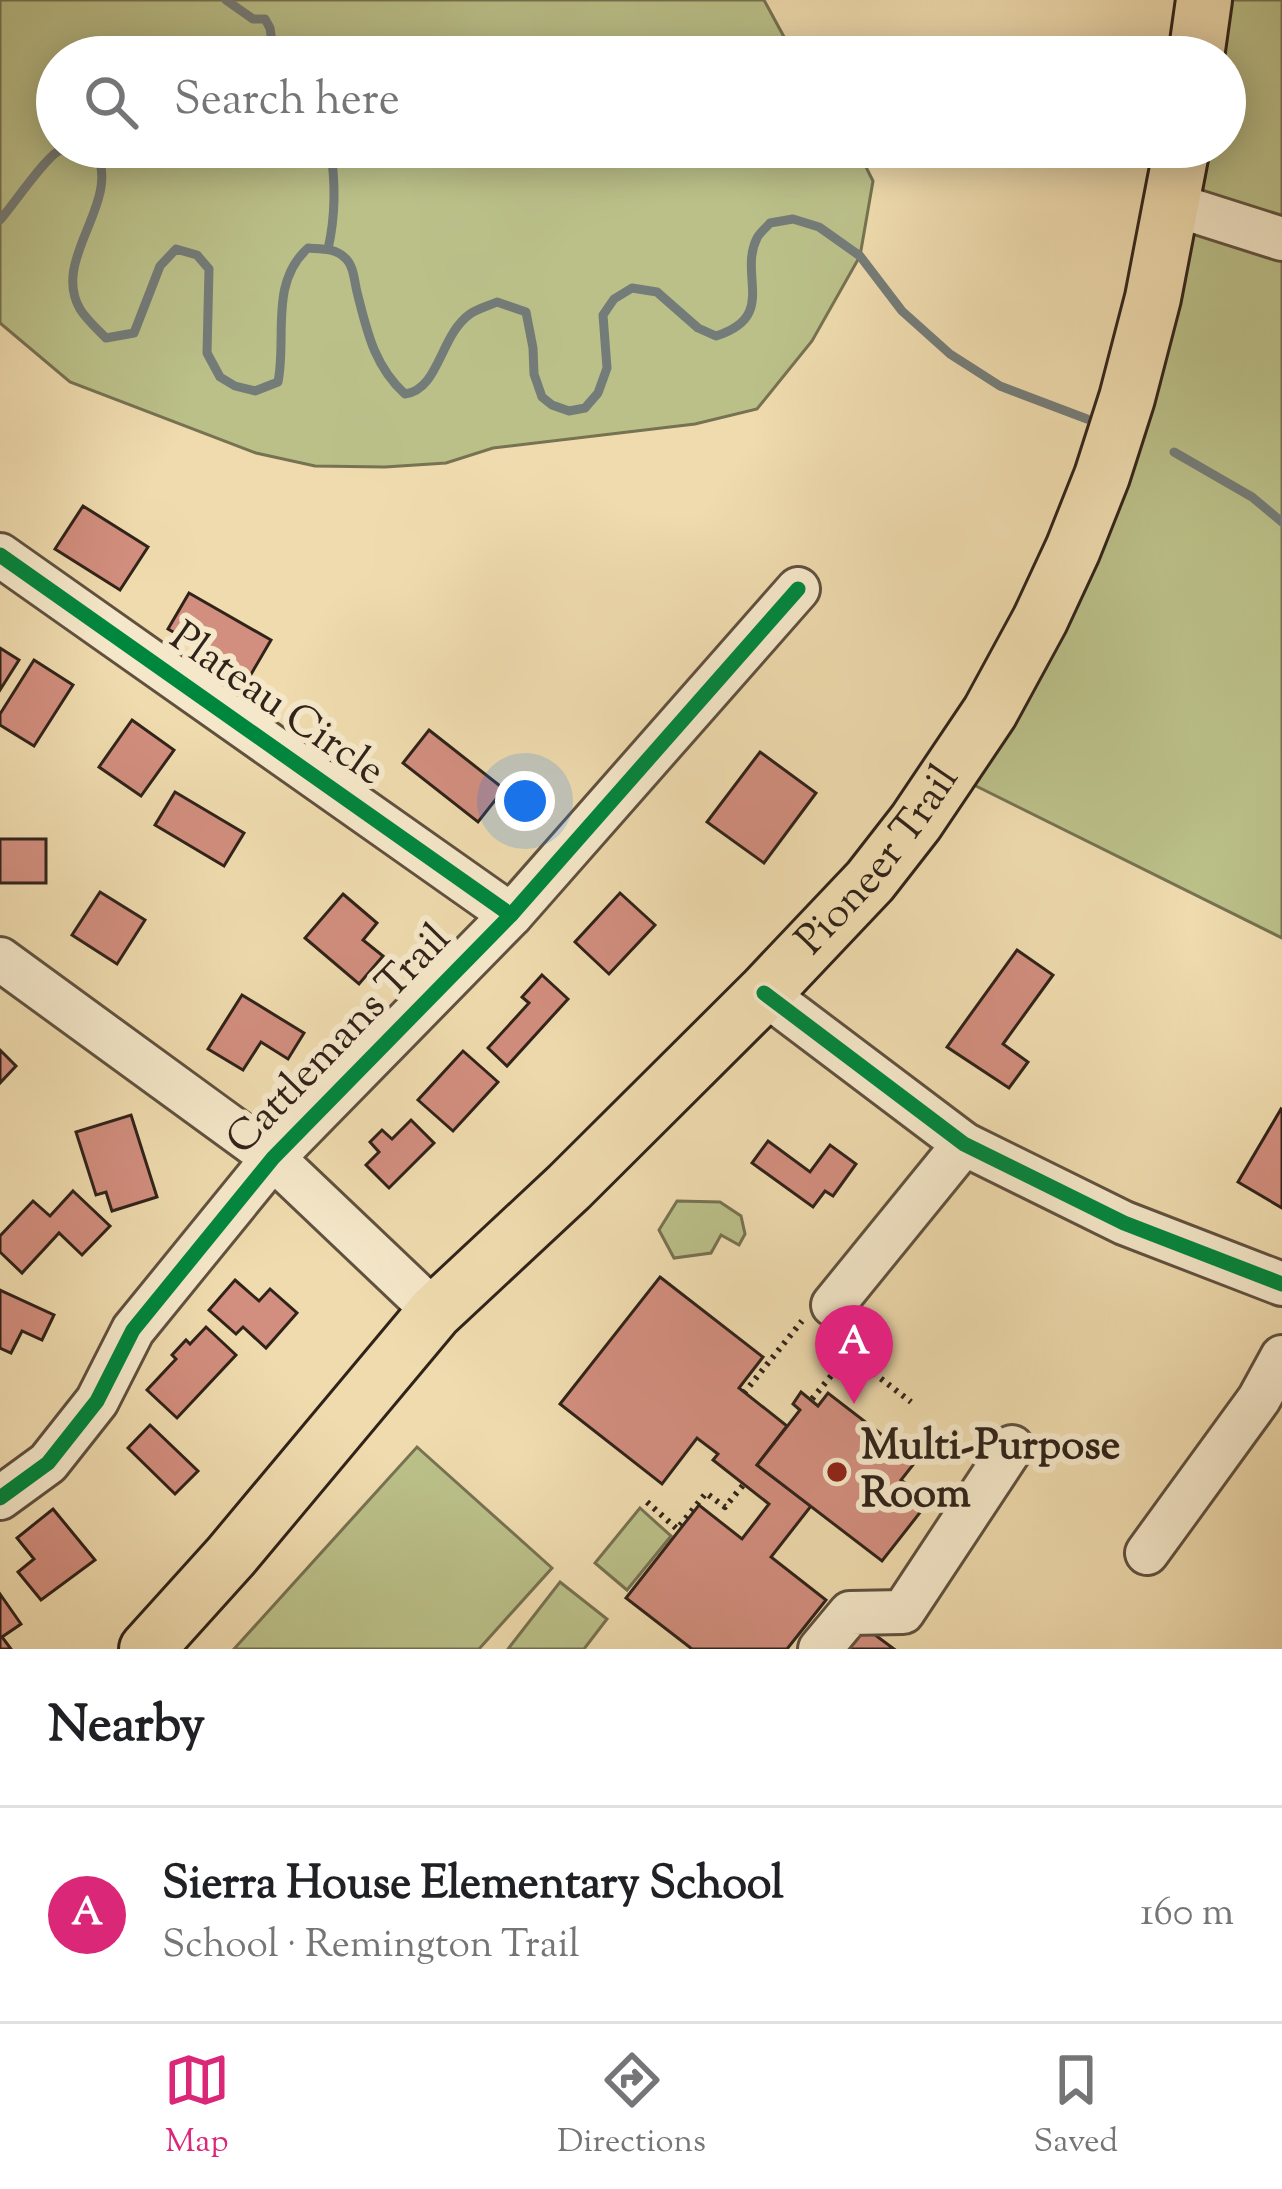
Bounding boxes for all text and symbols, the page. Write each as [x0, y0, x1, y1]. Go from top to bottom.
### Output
search box [36, 36, 1246, 168]
icon: search [78, 69, 144, 135]
text: Search here [174, 70, 400, 135]
street label: Plateau Circle [156, 610, 396, 802]
street label: Pioneer Trail [783, 754, 975, 970]
your location [495, 771, 555, 831]
street label: Cattlemans Trail [214, 912, 466, 1170]
pin: A [815, 1305, 893, 1404]
place label: Multi-Purpose Room [861, 1418, 1120, 1526]
marker: Multi-Purpose Room [824, 1459, 850, 1485]
text: Nearby [48, 1691, 205, 1764]
text: Sierra House Elementary School [162, 1854, 784, 1919]
text: A [71, 1887, 103, 1943]
text: 160 m [1140, 1887, 1234, 1943]
text: School · Remington Trail [162, 1919, 580, 1975]
tab: Map [164, 2047, 230, 2167]
tab: Directions [557, 2047, 706, 2167]
tab: Saved [1034, 2047, 1118, 2167]

